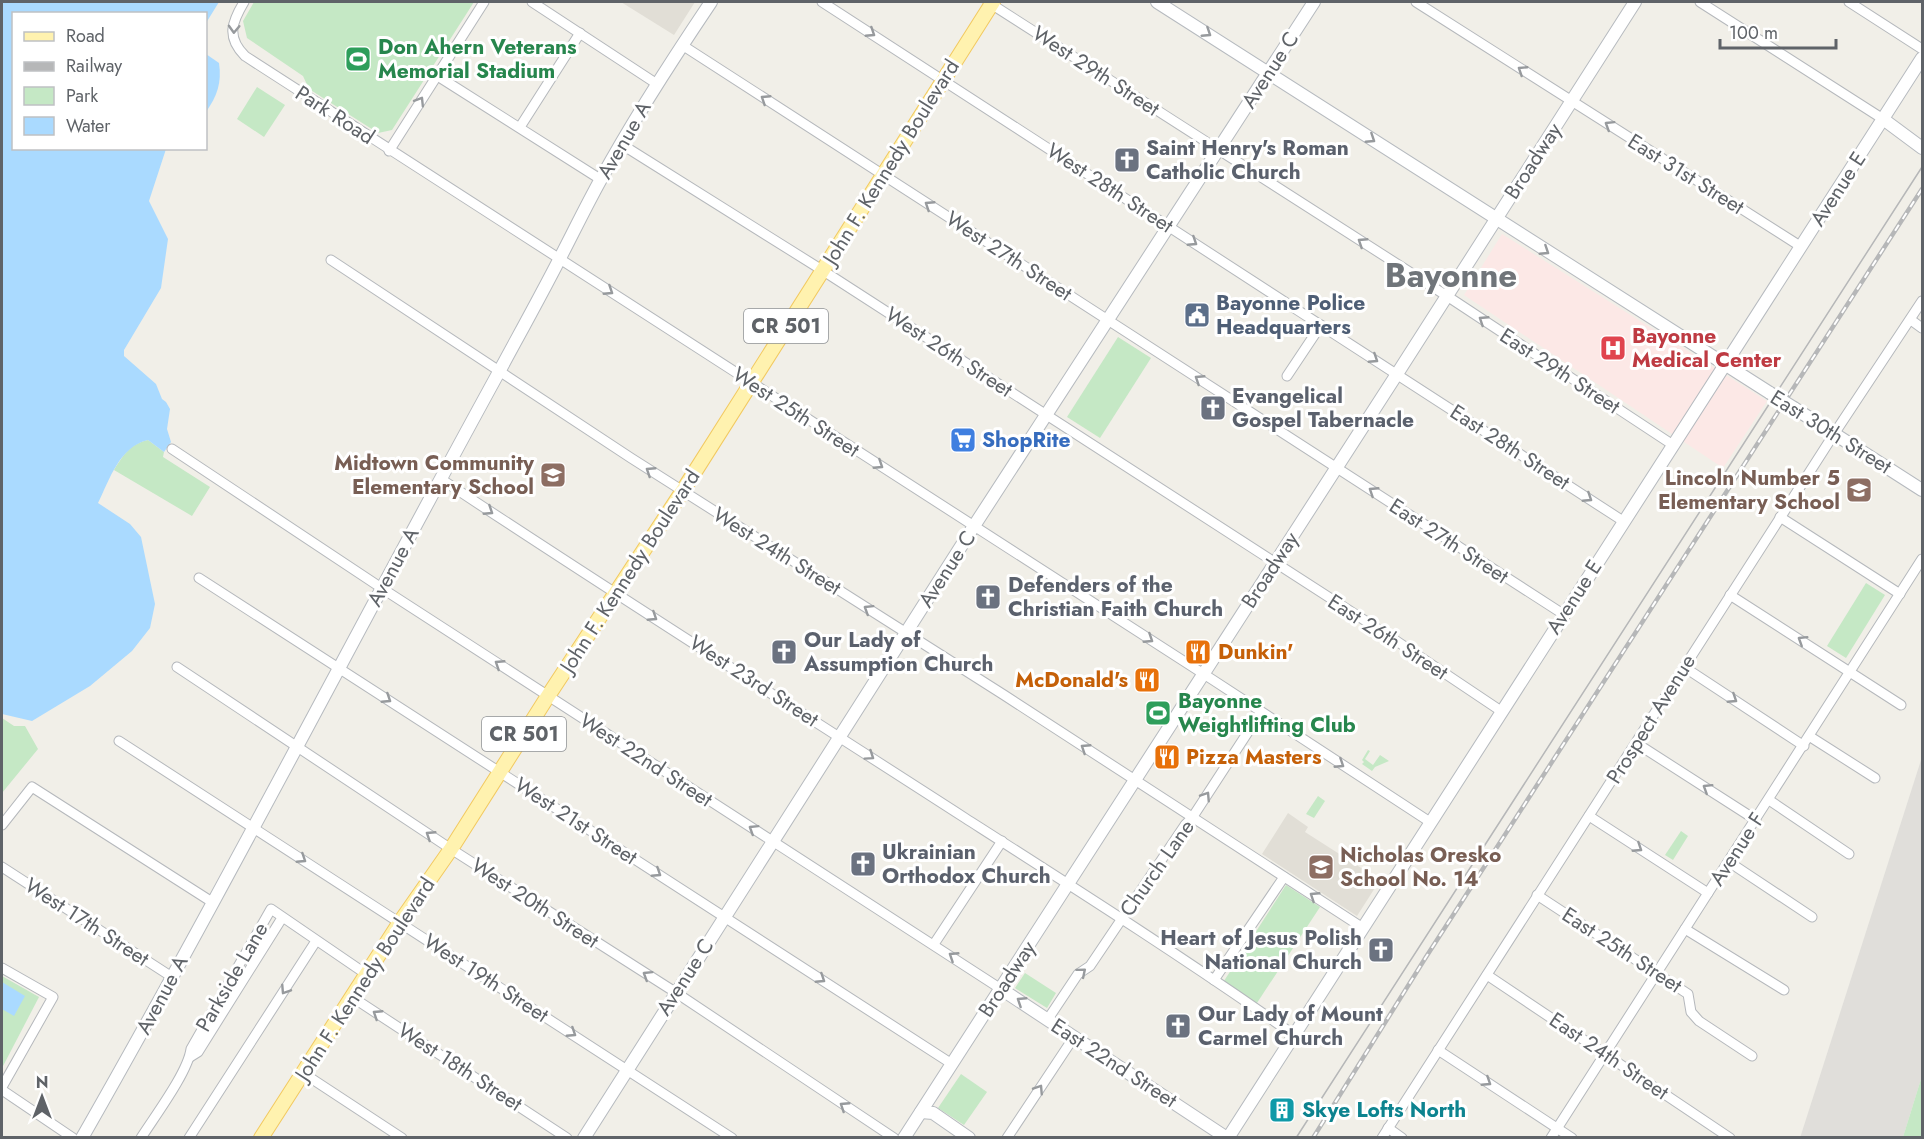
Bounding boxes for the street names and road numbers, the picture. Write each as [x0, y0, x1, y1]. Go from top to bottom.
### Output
street label: West 29th Street [1027, 19, 1165, 123]
street label: Avenue C [1234, 26, 1306, 114]
street label: John F. Kennedy Boulevard [814, 54, 967, 273]
street label: Park Road [289, 78, 381, 152]
street label: Avenue A [590, 95, 658, 185]
street label: Broadway [1497, 116, 1569, 205]
street label: East 31st Street [1622, 126, 1750, 222]
street label: West 28th Street [1041, 136, 1179, 240]
street label: Avenue E [1803, 146, 1873, 232]
street label: West 27th Street [940, 204, 1078, 308]
street label: West 26th Street [880, 300, 1018, 404]
road number: CR 501 [744, 309, 828, 343]
street label: East 29th Street [1494, 321, 1626, 421]
street label: West 25th Street [727, 360, 865, 464]
street label: East 30th Street [1765, 383, 1897, 481]
street label: East 28th Street [1444, 397, 1576, 497]
street label: John F. Kennedy Boulevard [551, 463, 707, 681]
street label: East 27th Street [1383, 491, 1515, 591]
street label: West 24th Street [707, 499, 847, 603]
street label: Avenue A [360, 522, 426, 612]
street label: Avenue C [911, 525, 983, 613]
street label: Broadway [1234, 525, 1306, 614]
street label: Avenue E [1539, 554, 1609, 640]
street label: East 26th Street [1322, 587, 1454, 687]
street label: West 23rd Street [683, 628, 825, 734]
street label: Prospect Avenue [1599, 648, 1703, 789]
street label: West 22nd Street [574, 706, 718, 814]
road number: CR 501 [482, 717, 566, 751]
street label: West 21st Street [509, 770, 643, 872]
street label: Avenue F [1702, 806, 1772, 892]
street label: Church Lane [1113, 813, 1202, 923]
street label: West 20th Street [465, 850, 605, 956]
street label: West 17th Street [19, 871, 155, 973]
street label: John F. Kennedy Boulevard [286, 871, 442, 1089]
street label: East 25th Street [1556, 900, 1688, 1000]
street label: Parkside Lane [189, 917, 276, 1037]
street label: West 19th Street [418, 926, 554, 1030]
street label: Avenue C [649, 933, 721, 1021]
street label: Broadway [971, 934, 1043, 1023]
street label: Avenue A [129, 950, 195, 1040]
street label: East 24th Street [1543, 1005, 1675, 1107]
street label: East 22nd Street [1045, 1011, 1183, 1115]
street label: West 18th Street [392, 1015, 528, 1119]

